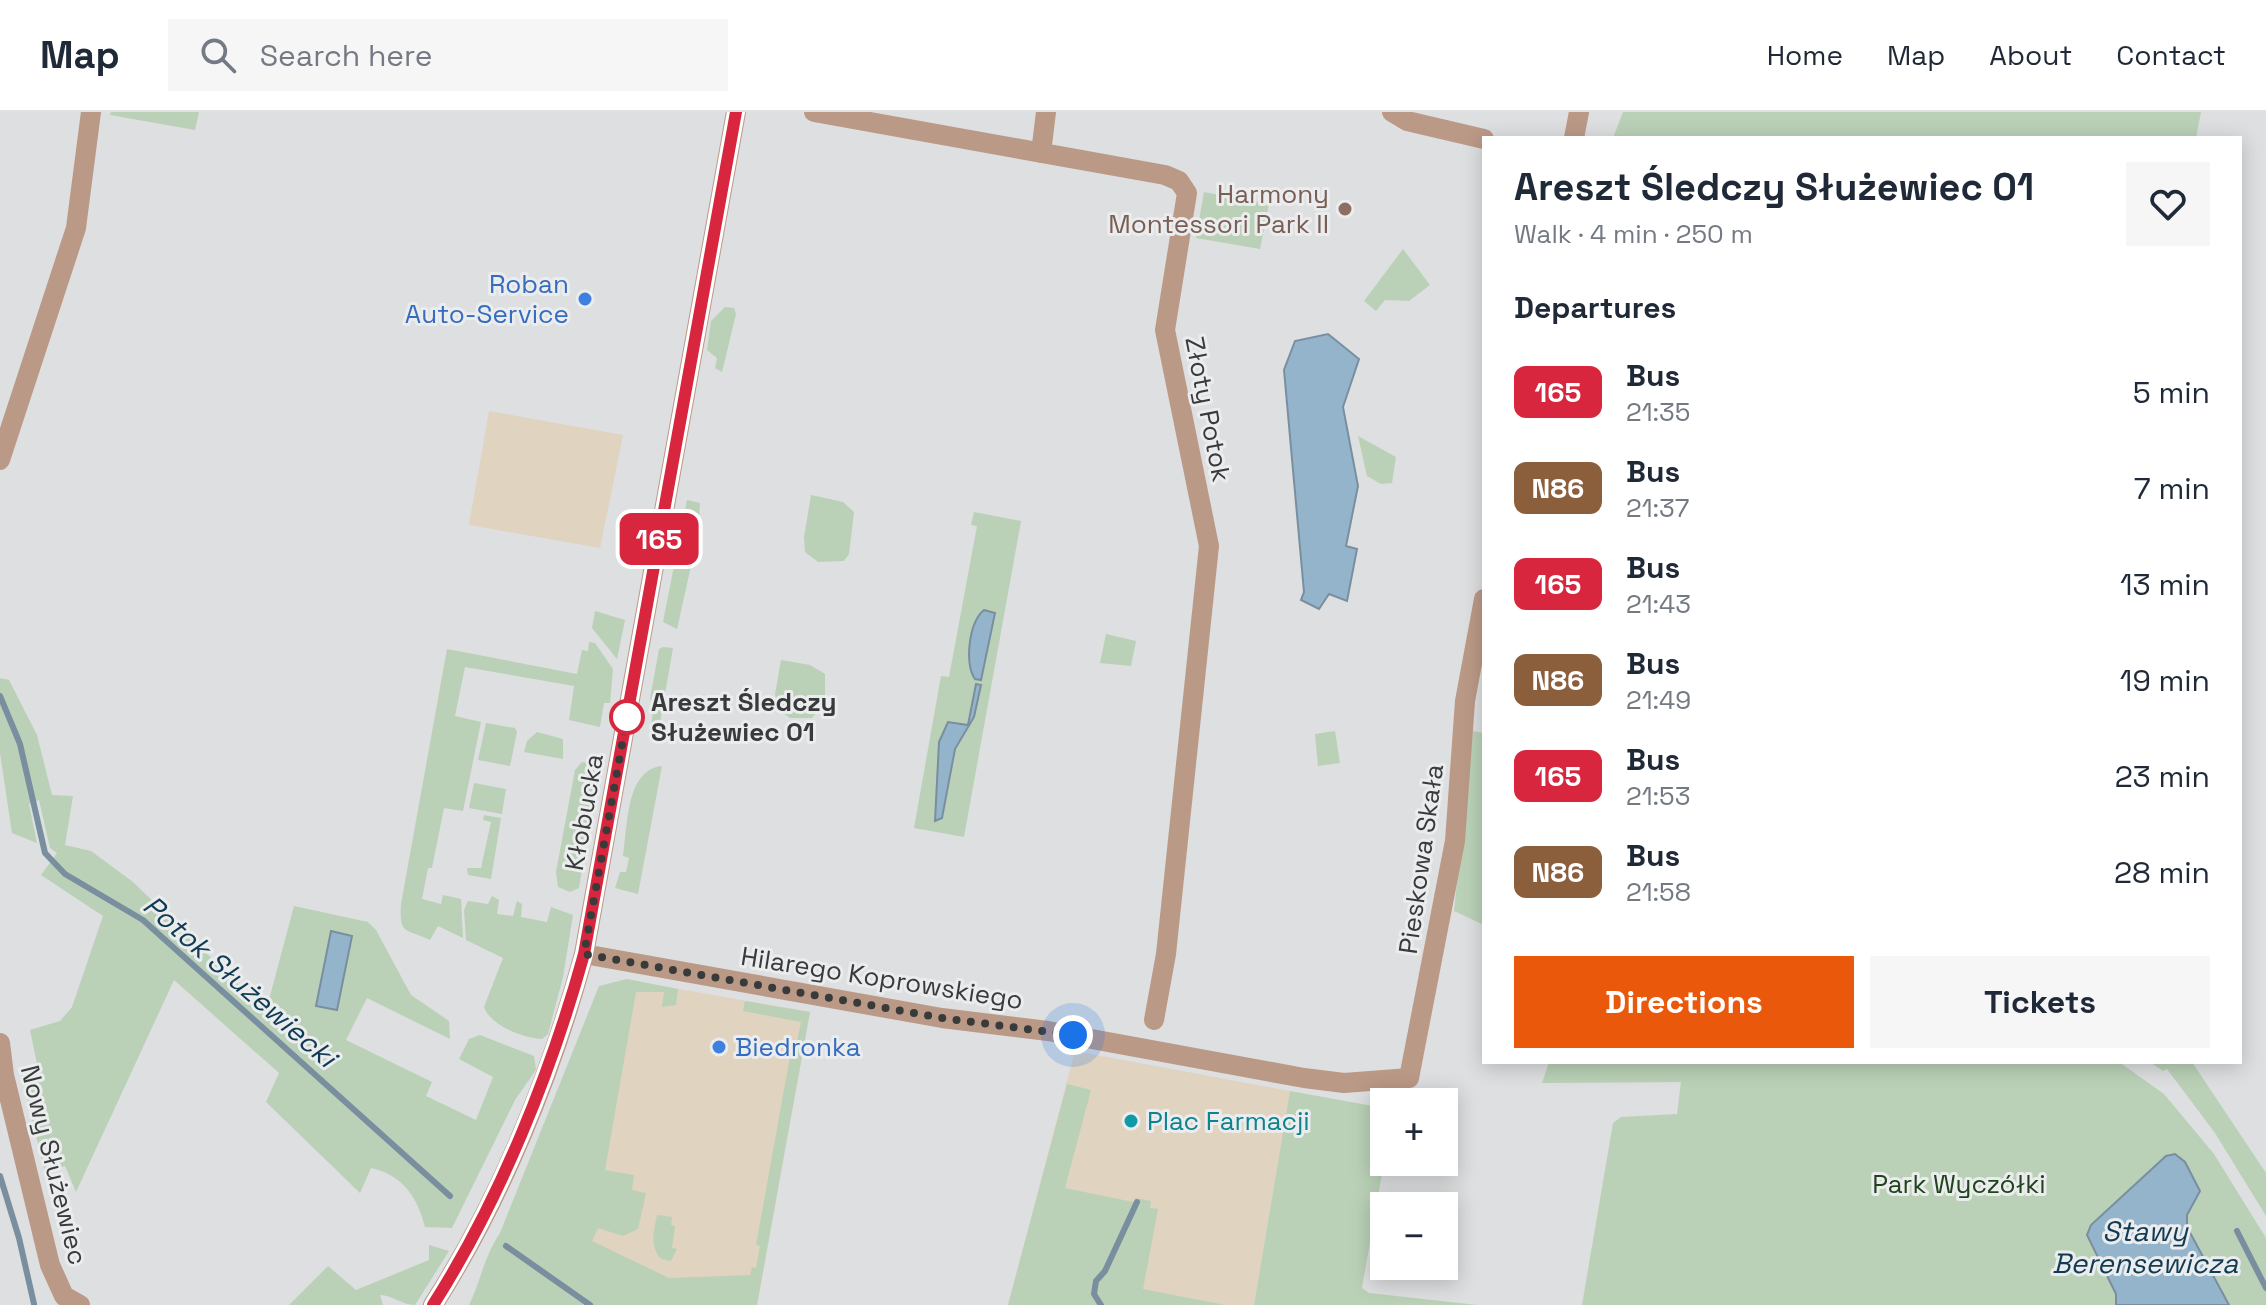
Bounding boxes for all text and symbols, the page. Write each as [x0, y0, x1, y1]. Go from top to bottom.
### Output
search box [168, 19, 728, 91]
text: Map [40, 31, 120, 79]
icon: search [196, 33, 240, 77]
text: Search here [260, 36, 433, 75]
text: Home [1767, 37, 1843, 73]
text: Map [1887, 37, 1945, 73]
text: About [1989, 37, 2072, 73]
text: Contact [2116, 37, 2226, 73]
button: heart [2126, 162, 2210, 246]
text: Areszt Śledczy Służewiec 01 [1514, 163, 2034, 211]
place label: Harmony Montessori Park II [1108, 177, 1329, 241]
marker: Harmony Montessori Park II [1336, 200, 1354, 218]
text: Walk · 4 min · 250 m [1514, 217, 1753, 251]
place label: Roban Auto-Service [405, 267, 569, 331]
text: Departures [1514, 288, 1676, 327]
marker: Roban Auto-Service [576, 290, 594, 308]
street label: Złoty Potok [1177, 334, 1239, 484]
text: Bus [1626, 356, 1680, 395]
text: 5 min [2133, 373, 2210, 412]
text: 165 [1535, 374, 1581, 410]
text: 21:35 [1626, 395, 1690, 429]
text: Bus [1626, 452, 1680, 491]
text: 7 min [2134, 469, 2210, 508]
text: N86 [1532, 470, 1584, 506]
text: 21:37 [1626, 491, 1690, 525]
line badge: 165 [613, 513, 705, 565]
text: 165 [636, 521, 682, 557]
text: Bus [1626, 548, 1680, 587]
text: 13 min [2120, 565, 2210, 604]
text: 165 [1535, 566, 1581, 602]
text: 21:43 [1626, 587, 1691, 621]
text: Bus [1626, 644, 1680, 683]
text: 19 min [2120, 661, 2210, 700]
text: N86 [1532, 662, 1584, 698]
text: 21:49 [1626, 683, 1691, 717]
place label: Areszt Śledczy Służewiec 01 [651, 685, 837, 749]
marker: Areszt Śledczy Służewiec 01 [610, 700, 644, 734]
text: Bus [1626, 740, 1680, 779]
street label: Kłobucka [557, 751, 611, 873]
text: 23 min [2115, 757, 2210, 796]
text: 165 [1535, 758, 1581, 794]
street label: Pieskowa Skała [1391, 762, 1451, 956]
text: 21:53 [1626, 779, 1690, 813]
text: Bus [1626, 836, 1680, 875]
text: 28 min [2114, 853, 2210, 892]
text: N86 [1532, 854, 1584, 890]
text: 21:58 [1626, 875, 1691, 909]
water label: Potok Służewiecki [136, 887, 346, 1077]
street label: Hilarego Koprowskiego [739, 939, 1025, 1017]
button: Directions [1514, 956, 1854, 1048]
button: Tickets [1870, 956, 2210, 1048]
your location [1053, 1015, 1093, 1055]
place label: Biedronka [735, 1030, 861, 1064]
marker: Biedronka [710, 1038, 728, 1056]
street label: Nowy Służewiec [13, 1062, 95, 1268]
map controls [1370, 1088, 1458, 1280]
button: + [1370, 1088, 1458, 1176]
place label: Plac Farmacji [1147, 1104, 1310, 1138]
marker: Plac Farmacji [1122, 1112, 1140, 1130]
park label: Park Wyczółki [1872, 1167, 2046, 1201]
button: − [1370, 1192, 1458, 1280]
water label: Stawy Berensewicza [2052, 1213, 2239, 1281]

